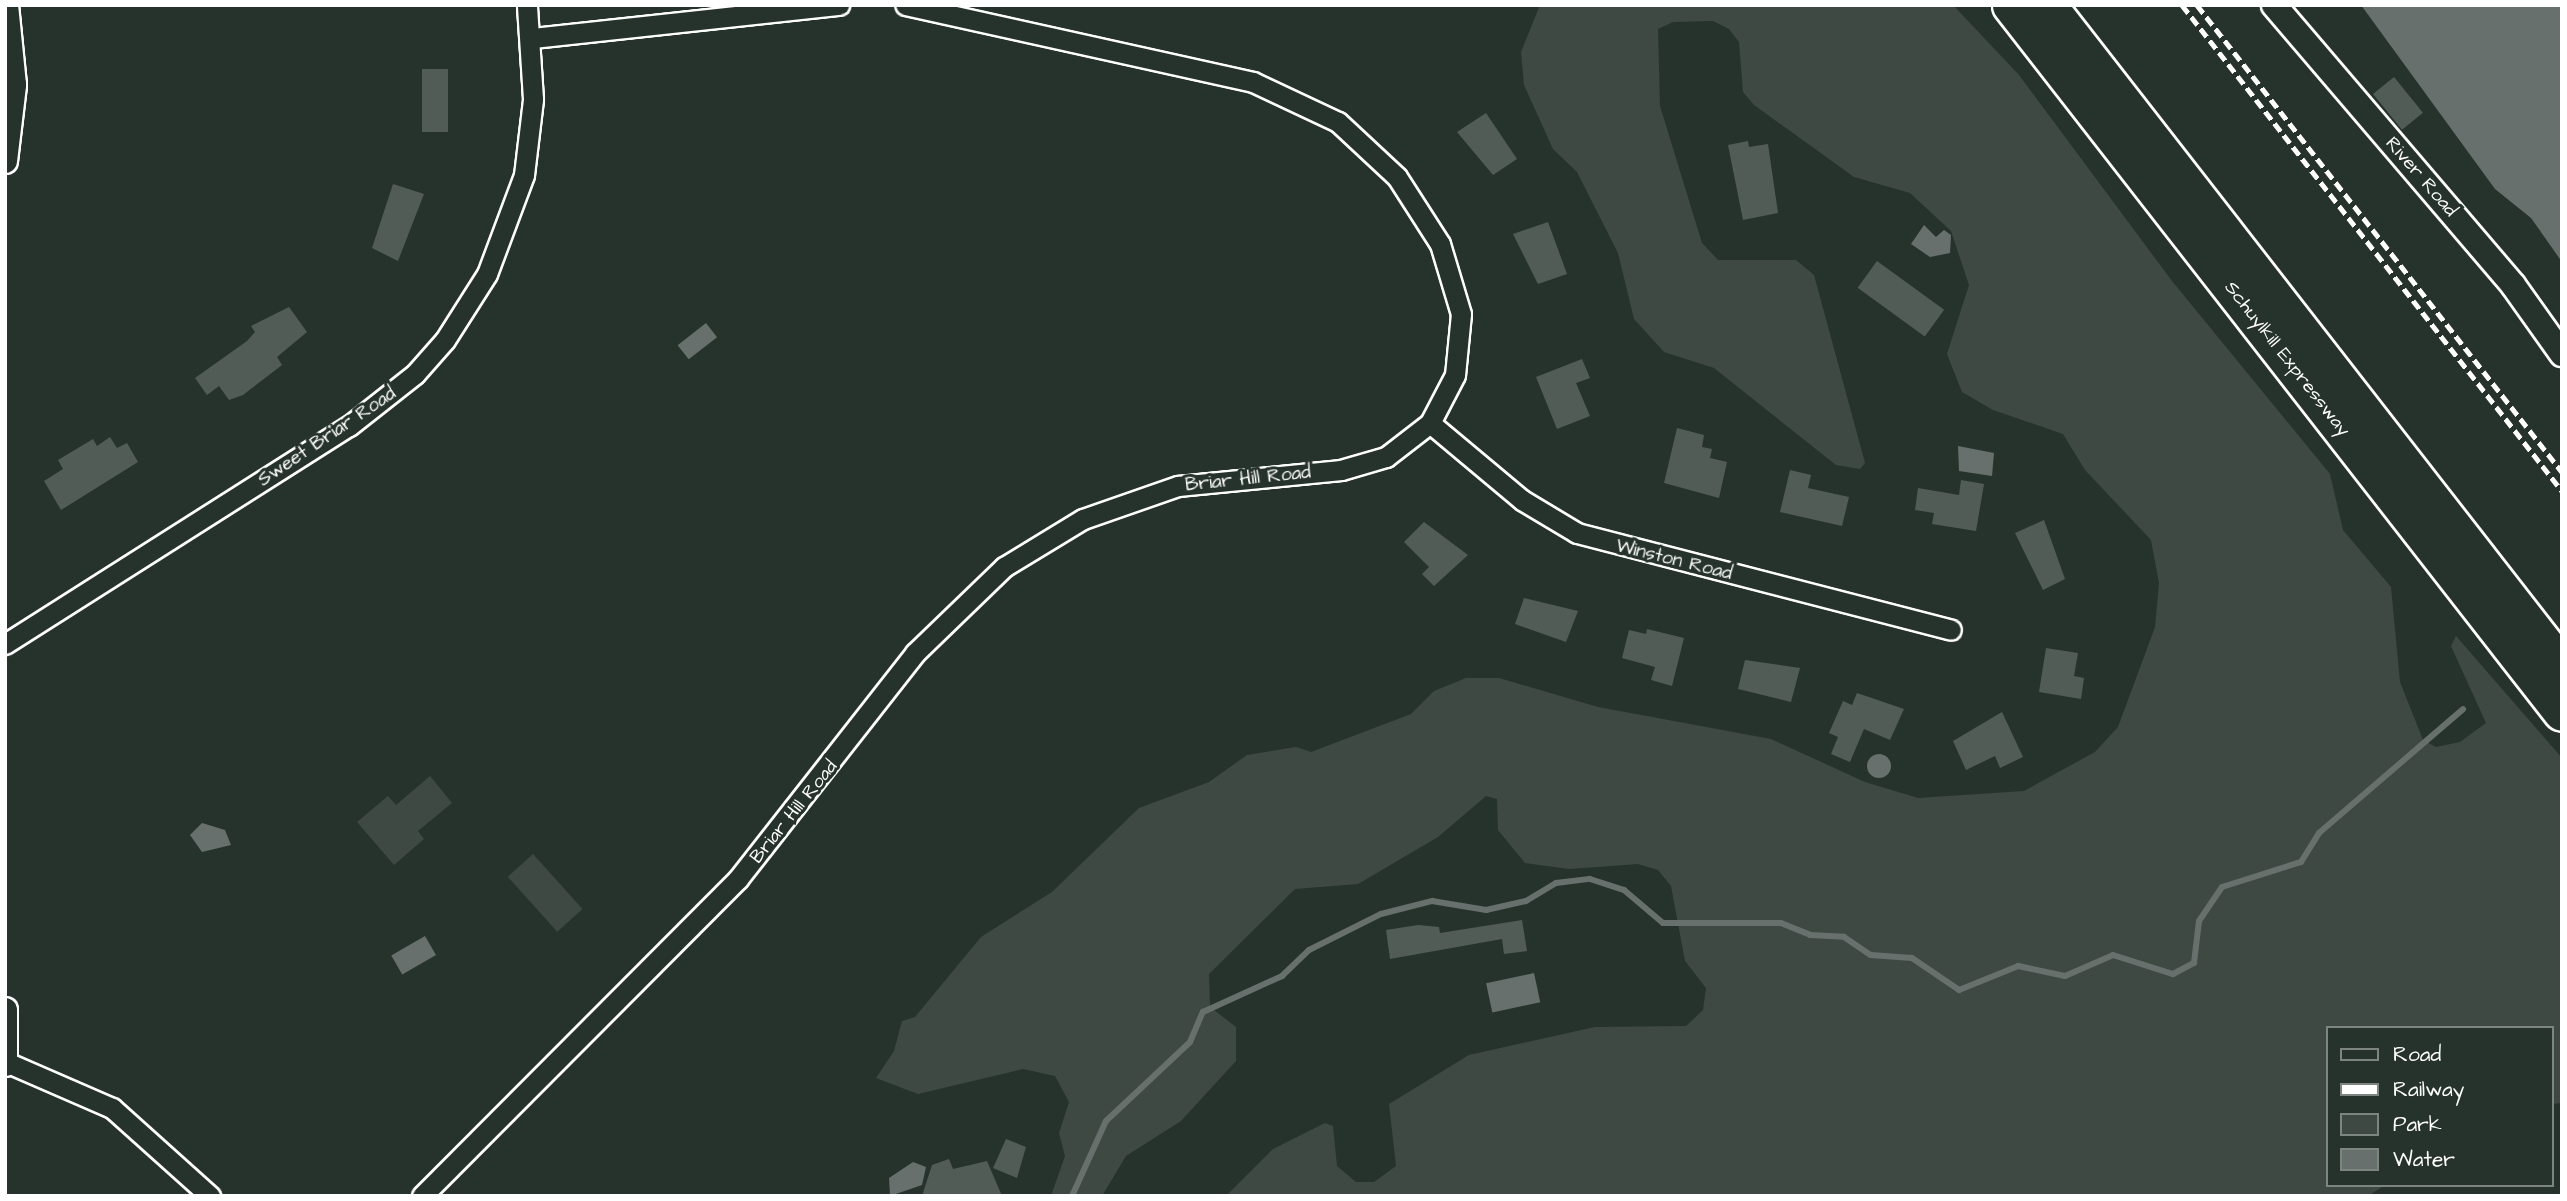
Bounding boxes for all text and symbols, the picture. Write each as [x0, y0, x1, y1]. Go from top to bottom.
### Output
street label: River Road [2380, 132, 2462, 222]
street label: Schuylkill Expressway [2219, 277, 2355, 441]
street label: Sweet Briar Road [254, 382, 400, 492]
street label: Briar Hill Road [1184, 461, 1312, 497]
street label: Winston Road [1614, 535, 1734, 585]
street label: Briar Hill Road [745, 756, 843, 868]
legend [2326, 1026, 2553, 1187]
text: Road [2393, 1040, 2441, 1069]
text: Railway [2393, 1075, 2464, 1104]
text: Park [2393, 1110, 2442, 1139]
text: Water [2393, 1145, 2455, 1174]

